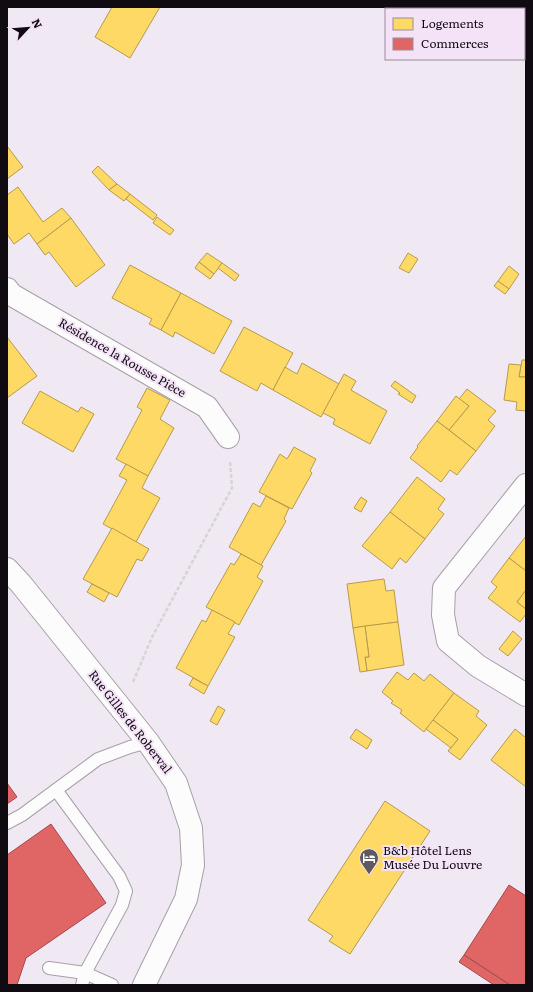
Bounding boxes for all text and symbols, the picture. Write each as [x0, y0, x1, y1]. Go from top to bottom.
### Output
north arrow [8, 8, 48, 48]
legend [385, 8, 525, 60]
text: Logements [421, 14, 484, 32]
text: N [29, 16, 47, 31]
text: Commerces [421, 34, 489, 52]
street label: Résidence la Rousse Pièce [55, 313, 190, 401]
street label: Rue Gilles de Roberval [85, 666, 177, 777]
place label: B&b Hôtel Lens Musée Du Louvre [383, 841, 482, 873]
hotel icon: B&b Hôtel Lens Musée Du Louvre [358, 847, 380, 875]

